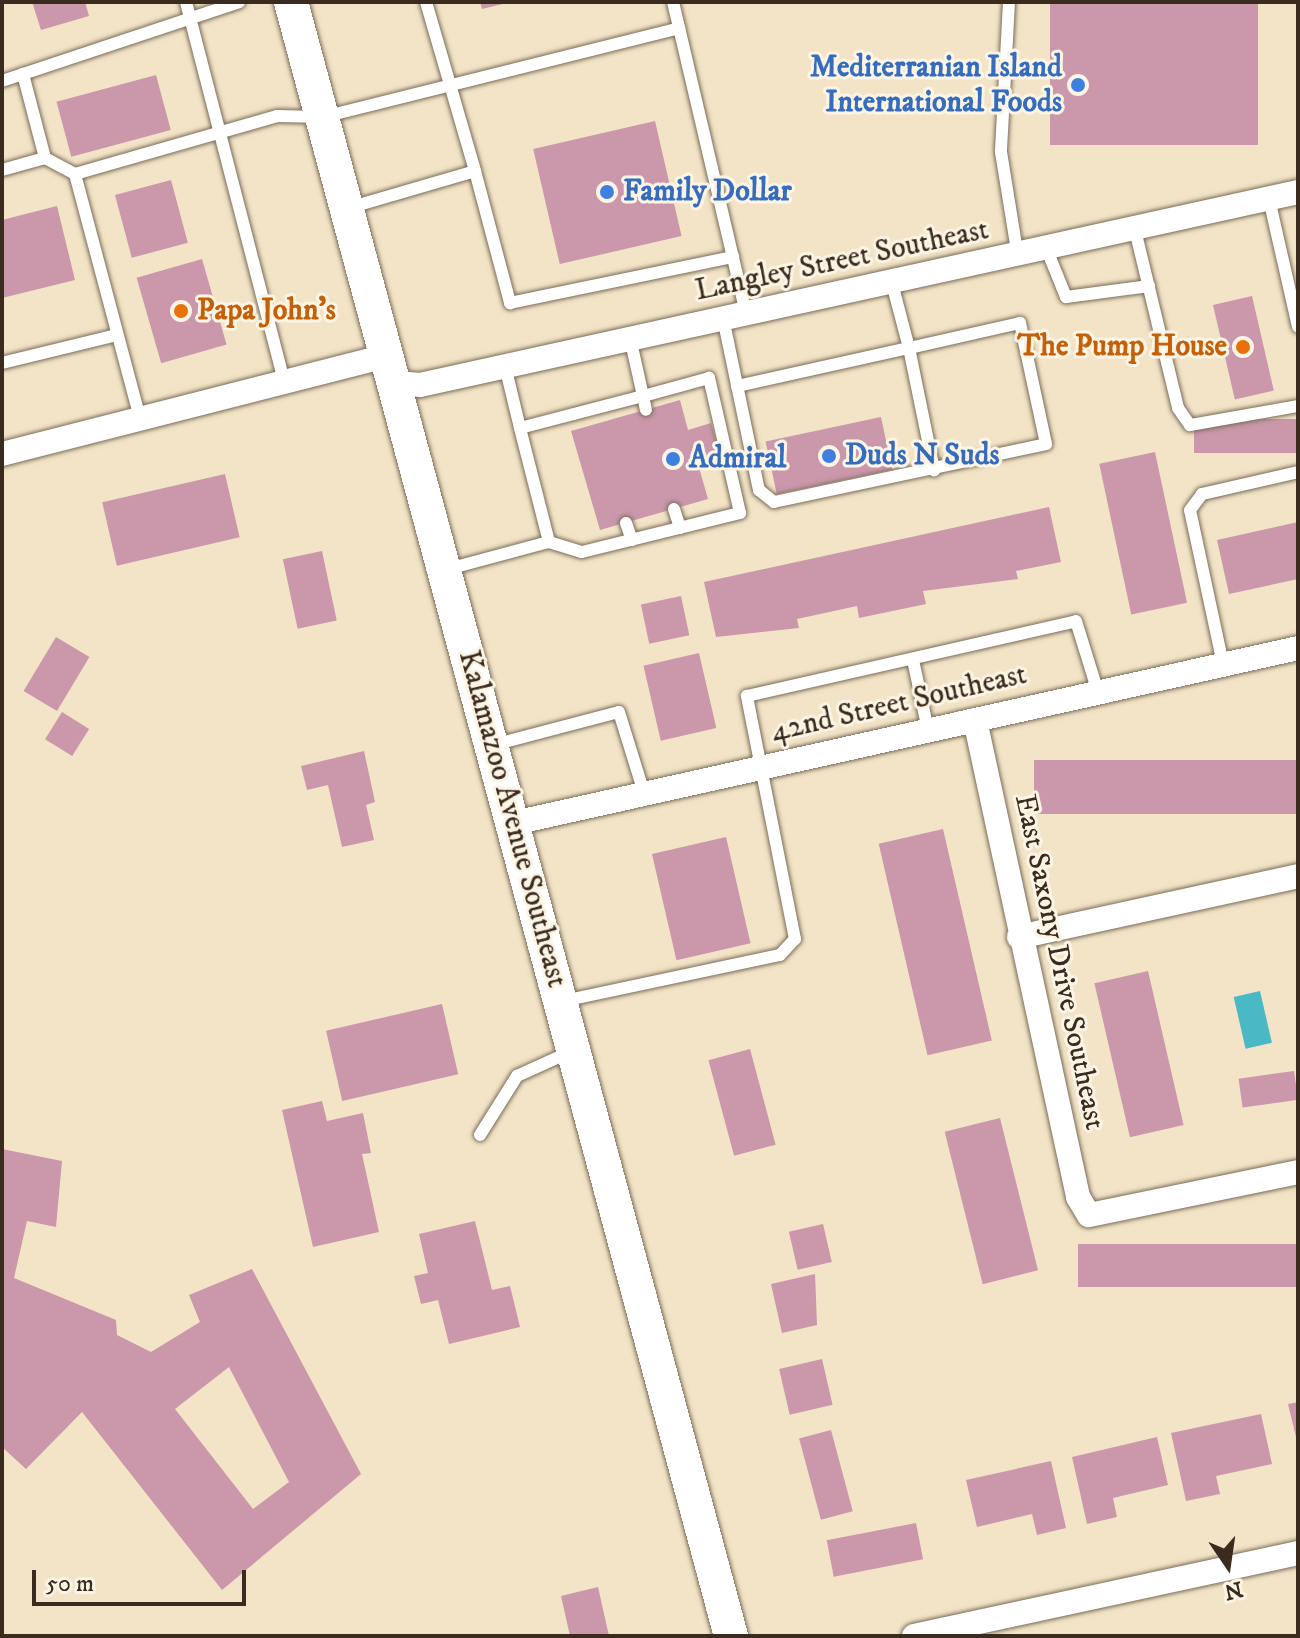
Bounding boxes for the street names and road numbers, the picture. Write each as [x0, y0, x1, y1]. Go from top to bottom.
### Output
street label: Langley Street Southeast [692, 212, 992, 310]
street label: Kalamazoo Avenue Southeast [450, 647, 574, 991]
street label: 42nd Street Southeast [768, 657, 1030, 751]
street label: East Saxony Drive Southeast [1006, 791, 1112, 1133]

